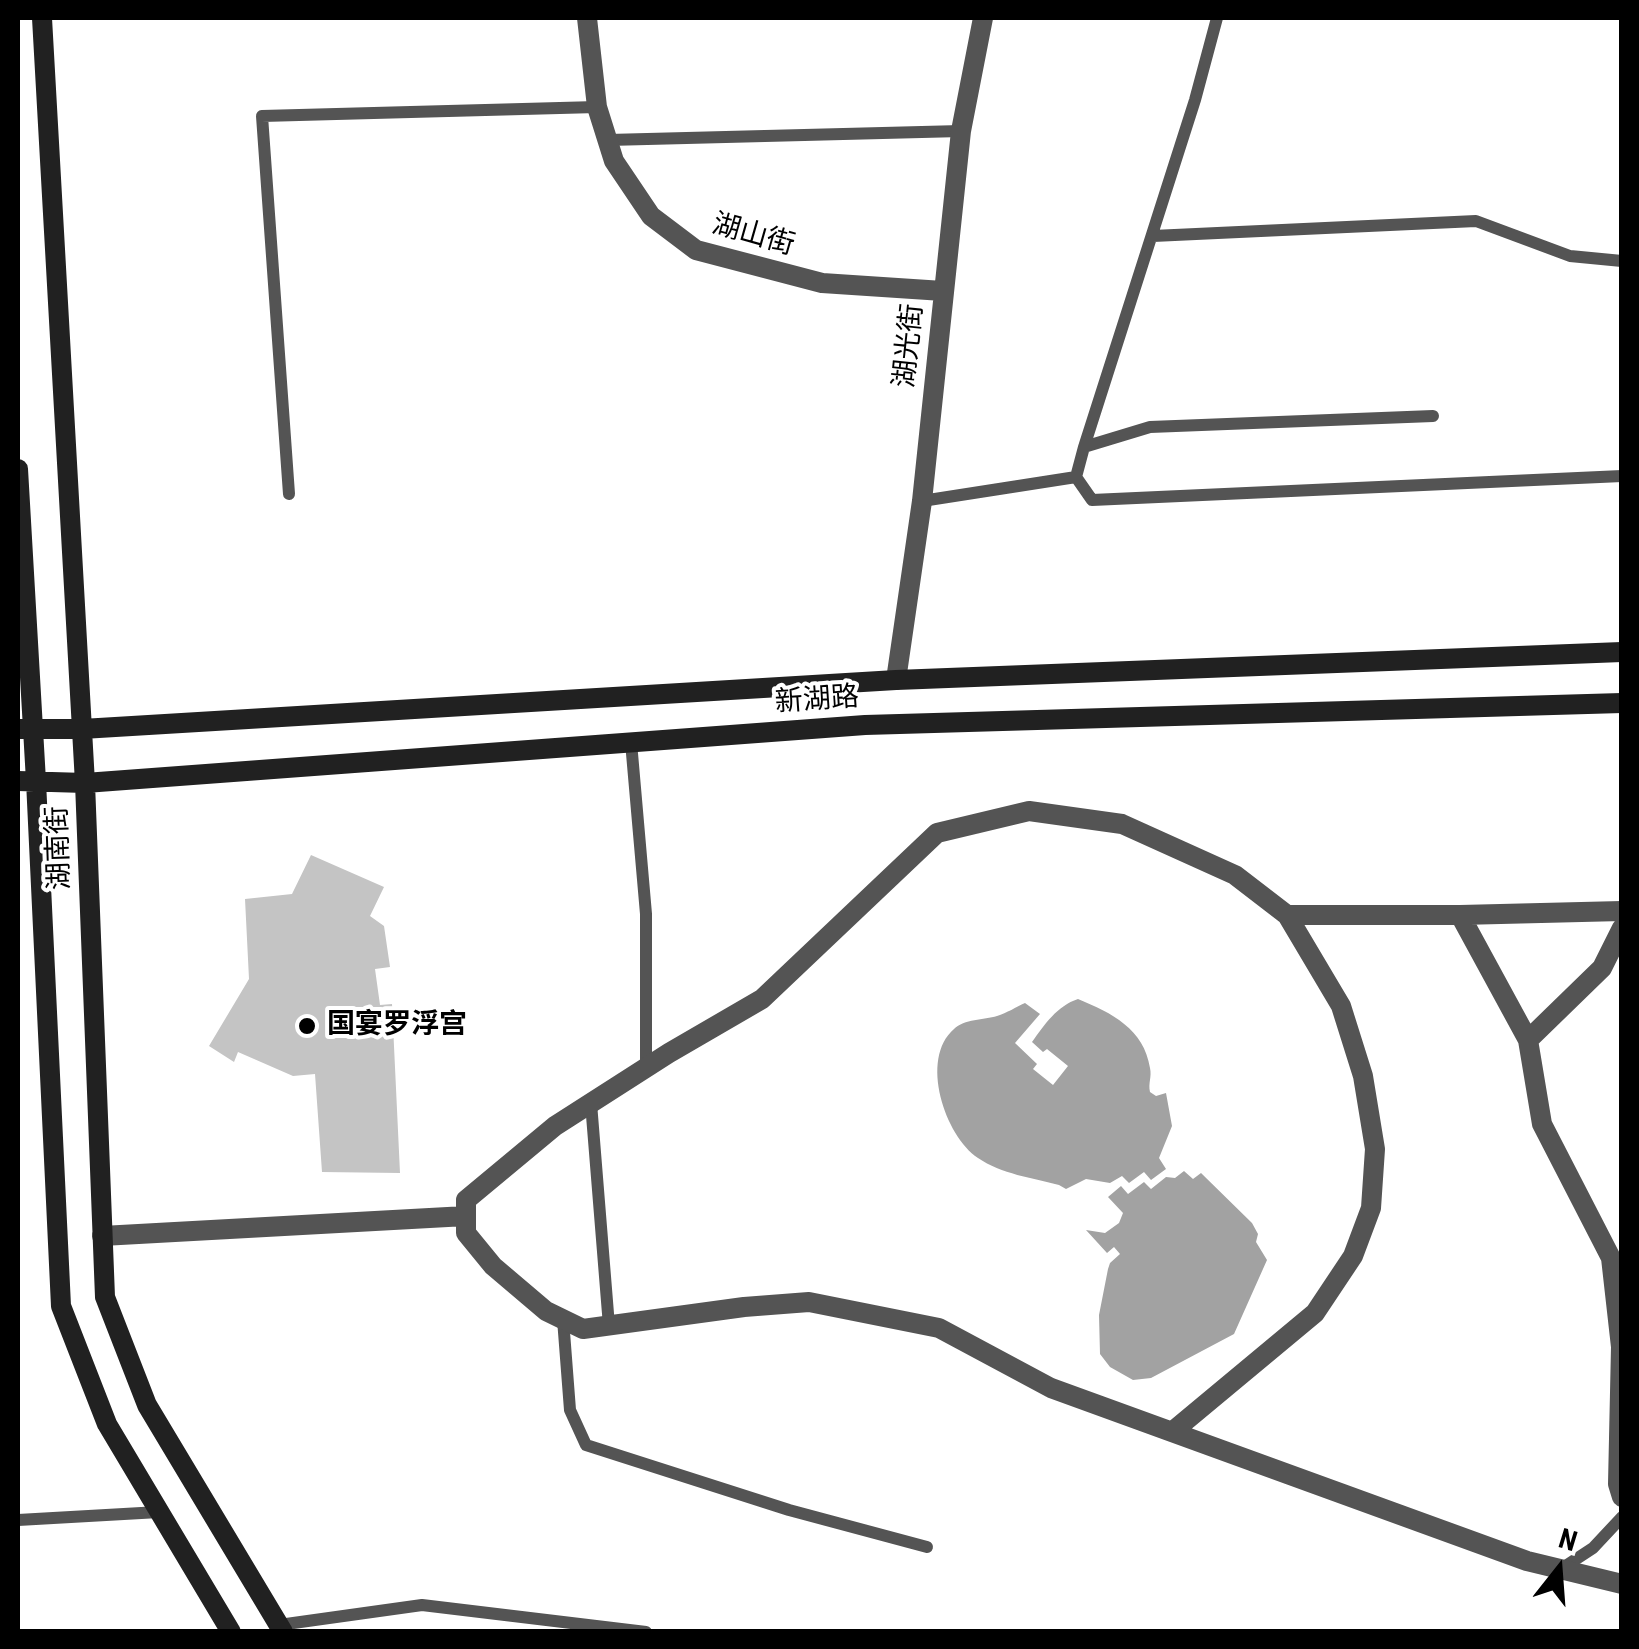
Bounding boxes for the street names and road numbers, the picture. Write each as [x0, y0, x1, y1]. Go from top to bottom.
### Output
street label: 湖山街 [708, 208, 798, 264]
street label: 湖光街 [889, 302, 931, 390]
street label: 新湖路 [774, 681, 860, 721]
street label: 湖南街 [42, 805, 78, 891]

